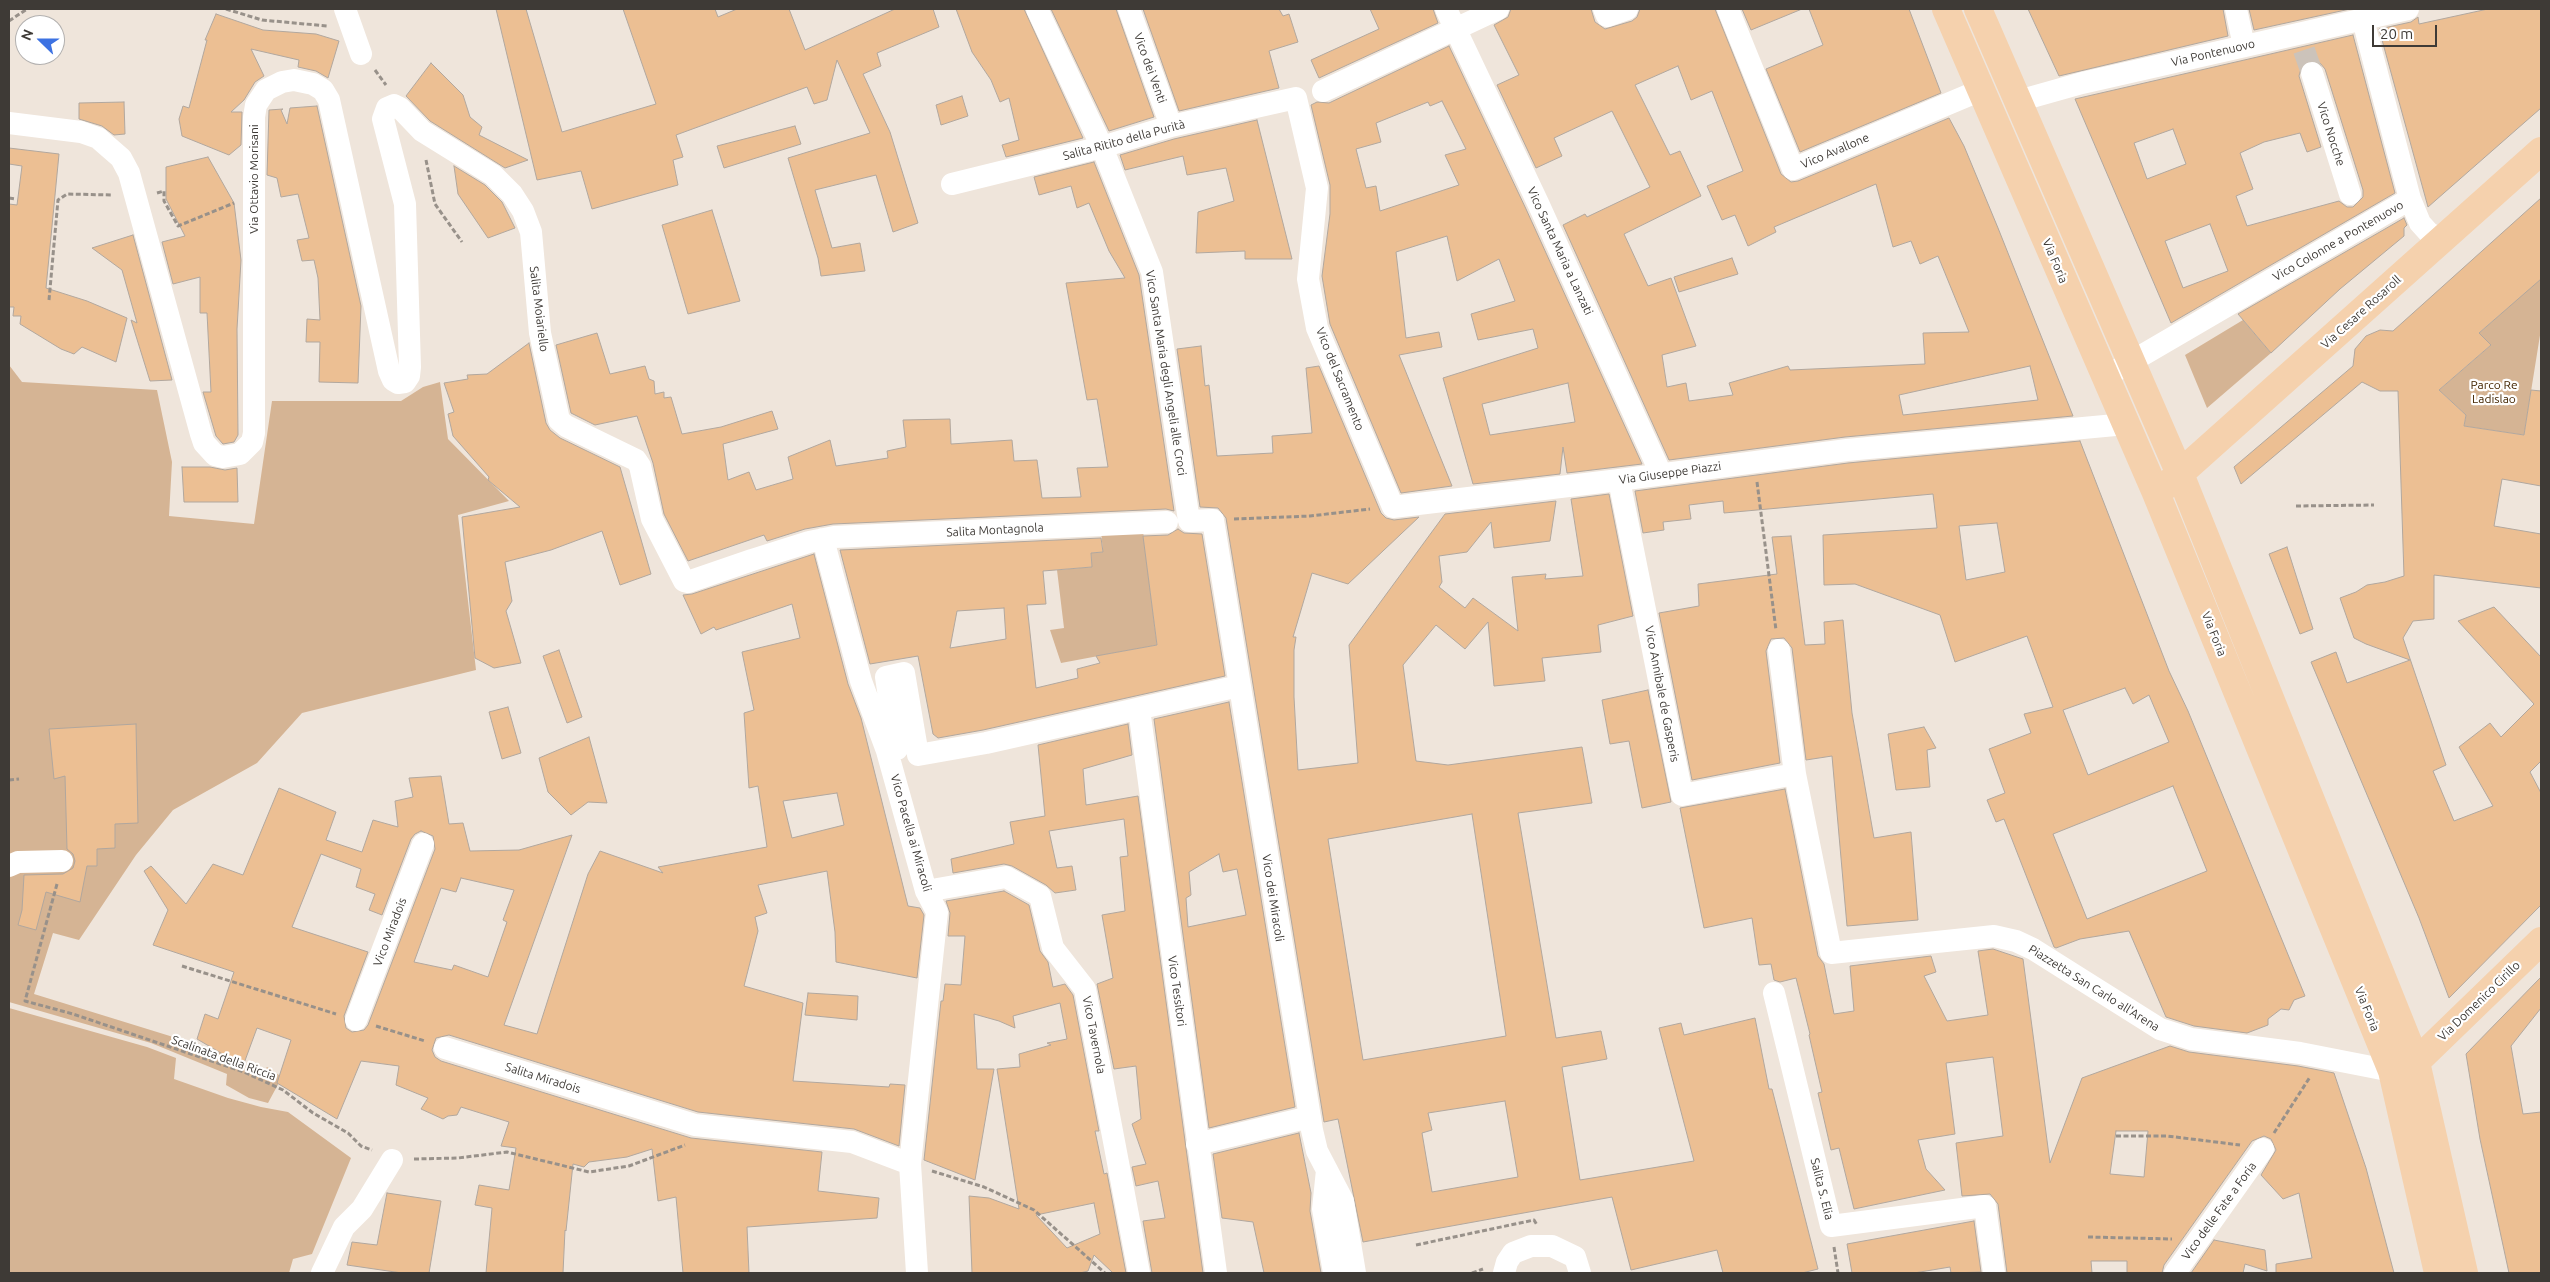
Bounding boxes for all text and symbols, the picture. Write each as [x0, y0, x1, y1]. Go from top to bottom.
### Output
north arrow [15, 15, 65, 65]
scale bar [2375, 15, 2440, 47]
text: 20 m [2380, 25, 2413, 42]
text: N [18, 27, 36, 43]
street label: Vico dei Venti [1131, 31, 1169, 105]
street label: Via Pontenuovo [2170, 36, 2256, 70]
street label: Vico Nocche [2314, 100, 2348, 168]
street label: Salita Ritito della Purità [1061, 117, 1187, 163]
street label: Via Ottavio Morisani [247, 124, 261, 234]
street label: Vico Avallone [1799, 130, 1871, 172]
street label: Vico Santa Maria a Lanzati [1524, 185, 1596, 317]
street label: Vico Colonne a Pontenuovo [2270, 198, 2406, 284]
street label: Via Foria [2039, 237, 2071, 285]
street label: Salita Moiariello [527, 265, 551, 353]
street label: Vico Santa Maria degli Angeli alle Croci [1143, 269, 1189, 477]
street label: Via Cesare Rosaroll [2318, 272, 2404, 352]
street label: Vico del Sacramento [1313, 325, 1367, 433]
park label: Parco Re Ladislao [2470, 378, 2518, 406]
street label: Via Giuseppe Piazzi [1618, 459, 1722, 487]
street label: Salita Montagnola [946, 520, 1044, 540]
street label: Via Foria [2199, 610, 2229, 658]
street label: Vico Annibale de Gasperis [1642, 625, 1682, 763]
street label: Vico Pacella ai Miracoli [887, 773, 935, 893]
street label: Vico dei Miracoli [1259, 853, 1287, 943]
street label: Vico Miradois [370, 896, 410, 968]
street label: Piazzetta San Carlo all'Arena [2026, 942, 2162, 1034]
street label: Vico Tessitori [1165, 955, 1189, 1027]
street label: Via Domenico Cirillo [2435, 958, 2523, 1044]
street label: Via Foria [2352, 985, 2382, 1033]
street label: Vico Tavernola [1079, 995, 1109, 1075]
street label: Scalinata della Riccia [170, 1032, 278, 1084]
street label: Salita Miradois [503, 1060, 583, 1096]
street label: Salita S. Elia [1807, 1157, 1837, 1221]
street label: Vico delle Fate a Foria [2179, 1159, 2259, 1263]

